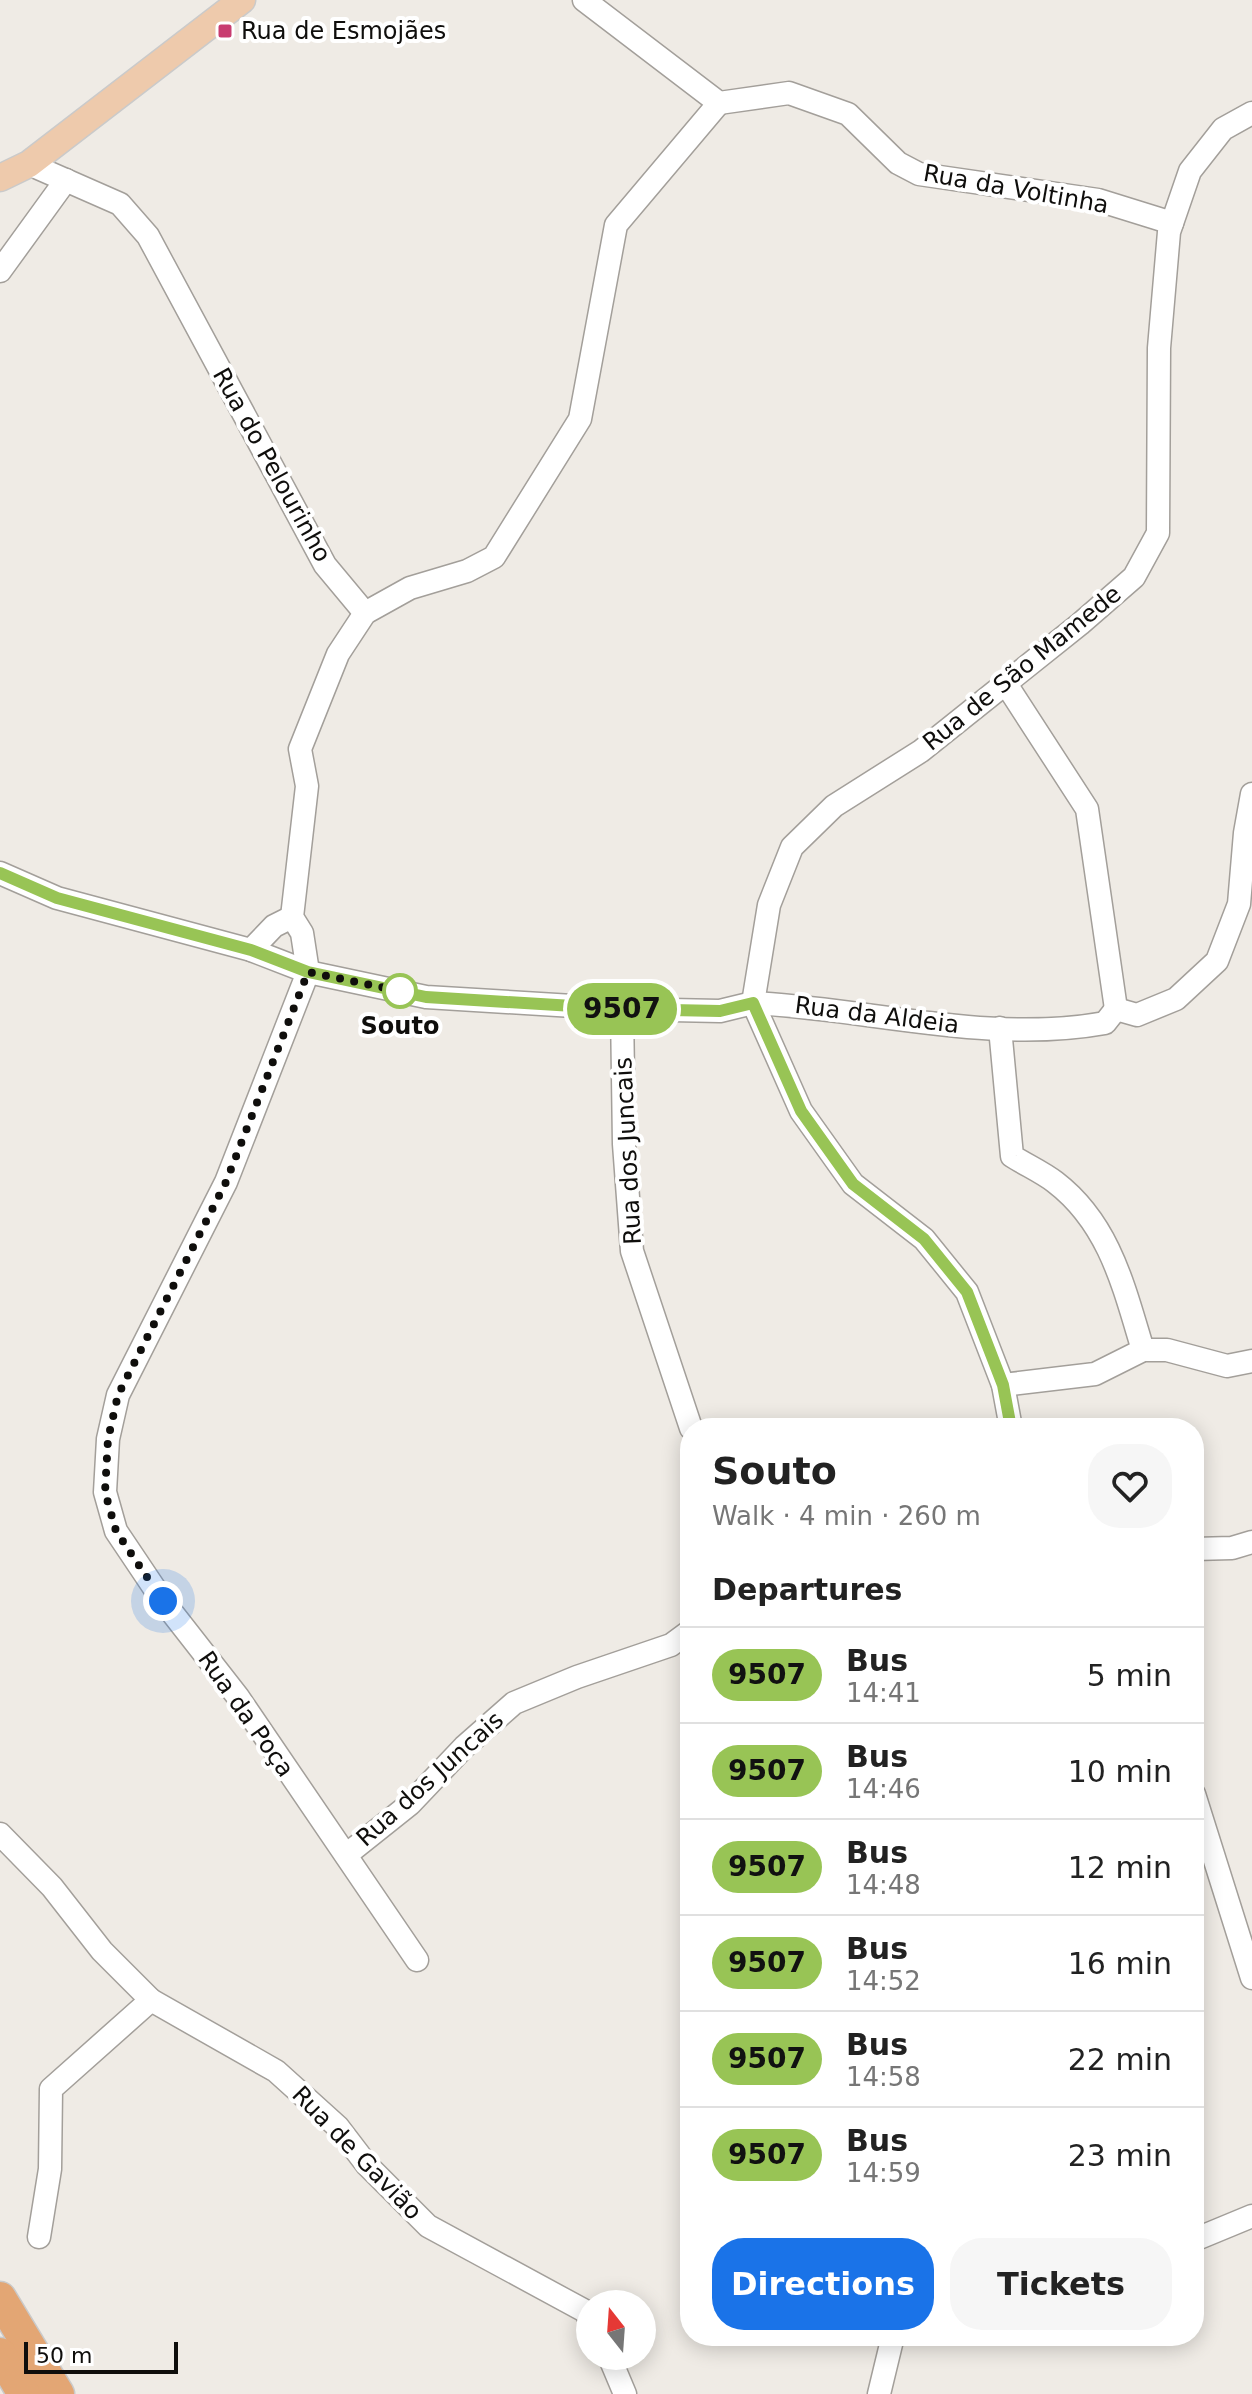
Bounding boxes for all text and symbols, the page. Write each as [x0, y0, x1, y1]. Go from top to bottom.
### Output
place label: Rua de Esmojães [241, 17, 446, 45]
marker: Rua de Esmojães [216, 22, 234, 40]
street label: Rua da Voltinha [921, 159, 1111, 219]
street label: Rua do Pelourinho [207, 363, 337, 567]
street label: Rua de São Mamede [917, 580, 1127, 756]
marker: Souto [383, 974, 417, 1008]
line badge: 9507 [566, 983, 678, 1035]
street label: Rua da Aldeia [793, 991, 961, 1039]
text: 9507 [583, 992, 661, 1025]
place label: Souto [361, 1012, 439, 1040]
street label: Rua dos Juncais [609, 1057, 647, 1245]
button: heart [1088, 1444, 1172, 1528]
text: Souto [712, 1449, 837, 1493]
text: Walk · 4 min · 260 m [712, 1501, 981, 1531]
text: Departures [712, 1572, 902, 1607]
your location [143, 1581, 183, 1621]
text: Bus [846, 1643, 908, 1678]
street label: Rua da Poça [192, 1646, 300, 1782]
text: 9507 [728, 1658, 806, 1691]
text: 5 min [1087, 1658, 1172, 1693]
text: 14:41 [846, 1678, 921, 1708]
street label: Rua dos Juncais [351, 1706, 509, 1852]
text: Bus [846, 1739, 908, 1774]
text: 9507 [728, 1754, 806, 1787]
text: 10 min [1068, 1754, 1172, 1789]
text: 14:46 [846, 1774, 921, 1804]
text: Bus [846, 1835, 908, 1870]
text: 9507 [728, 1850, 806, 1883]
text: 12 min [1068, 1850, 1172, 1885]
text: 14:48 [846, 1870, 921, 1900]
text: Bus [846, 1931, 908, 1966]
text: 9507 [728, 1946, 806, 1979]
text: 16 min [1068, 1946, 1172, 1981]
text: 14:52 [846, 1966, 921, 1996]
text: Bus [846, 2027, 908, 2062]
text: 9507 [728, 2042, 806, 2075]
text: 22 min [1068, 2042, 1172, 2077]
text: 14:58 [846, 2062, 921, 2092]
street label: Rua de Gavião [286, 2081, 428, 2225]
text: Bus [846, 2123, 908, 2158]
text: 9507 [728, 2138, 806, 2171]
text: 23 min [1068, 2138, 1172, 2173]
text: 14:59 [846, 2158, 921, 2188]
button: Directions [712, 2238, 934, 2330]
button: Tickets [950, 2238, 1172, 2330]
north arrow [576, 2290, 656, 2370]
map controls [576, 2290, 656, 2370]
scale bar [24, 2338, 178, 2374]
text: 50 m [36, 2343, 92, 2368]

